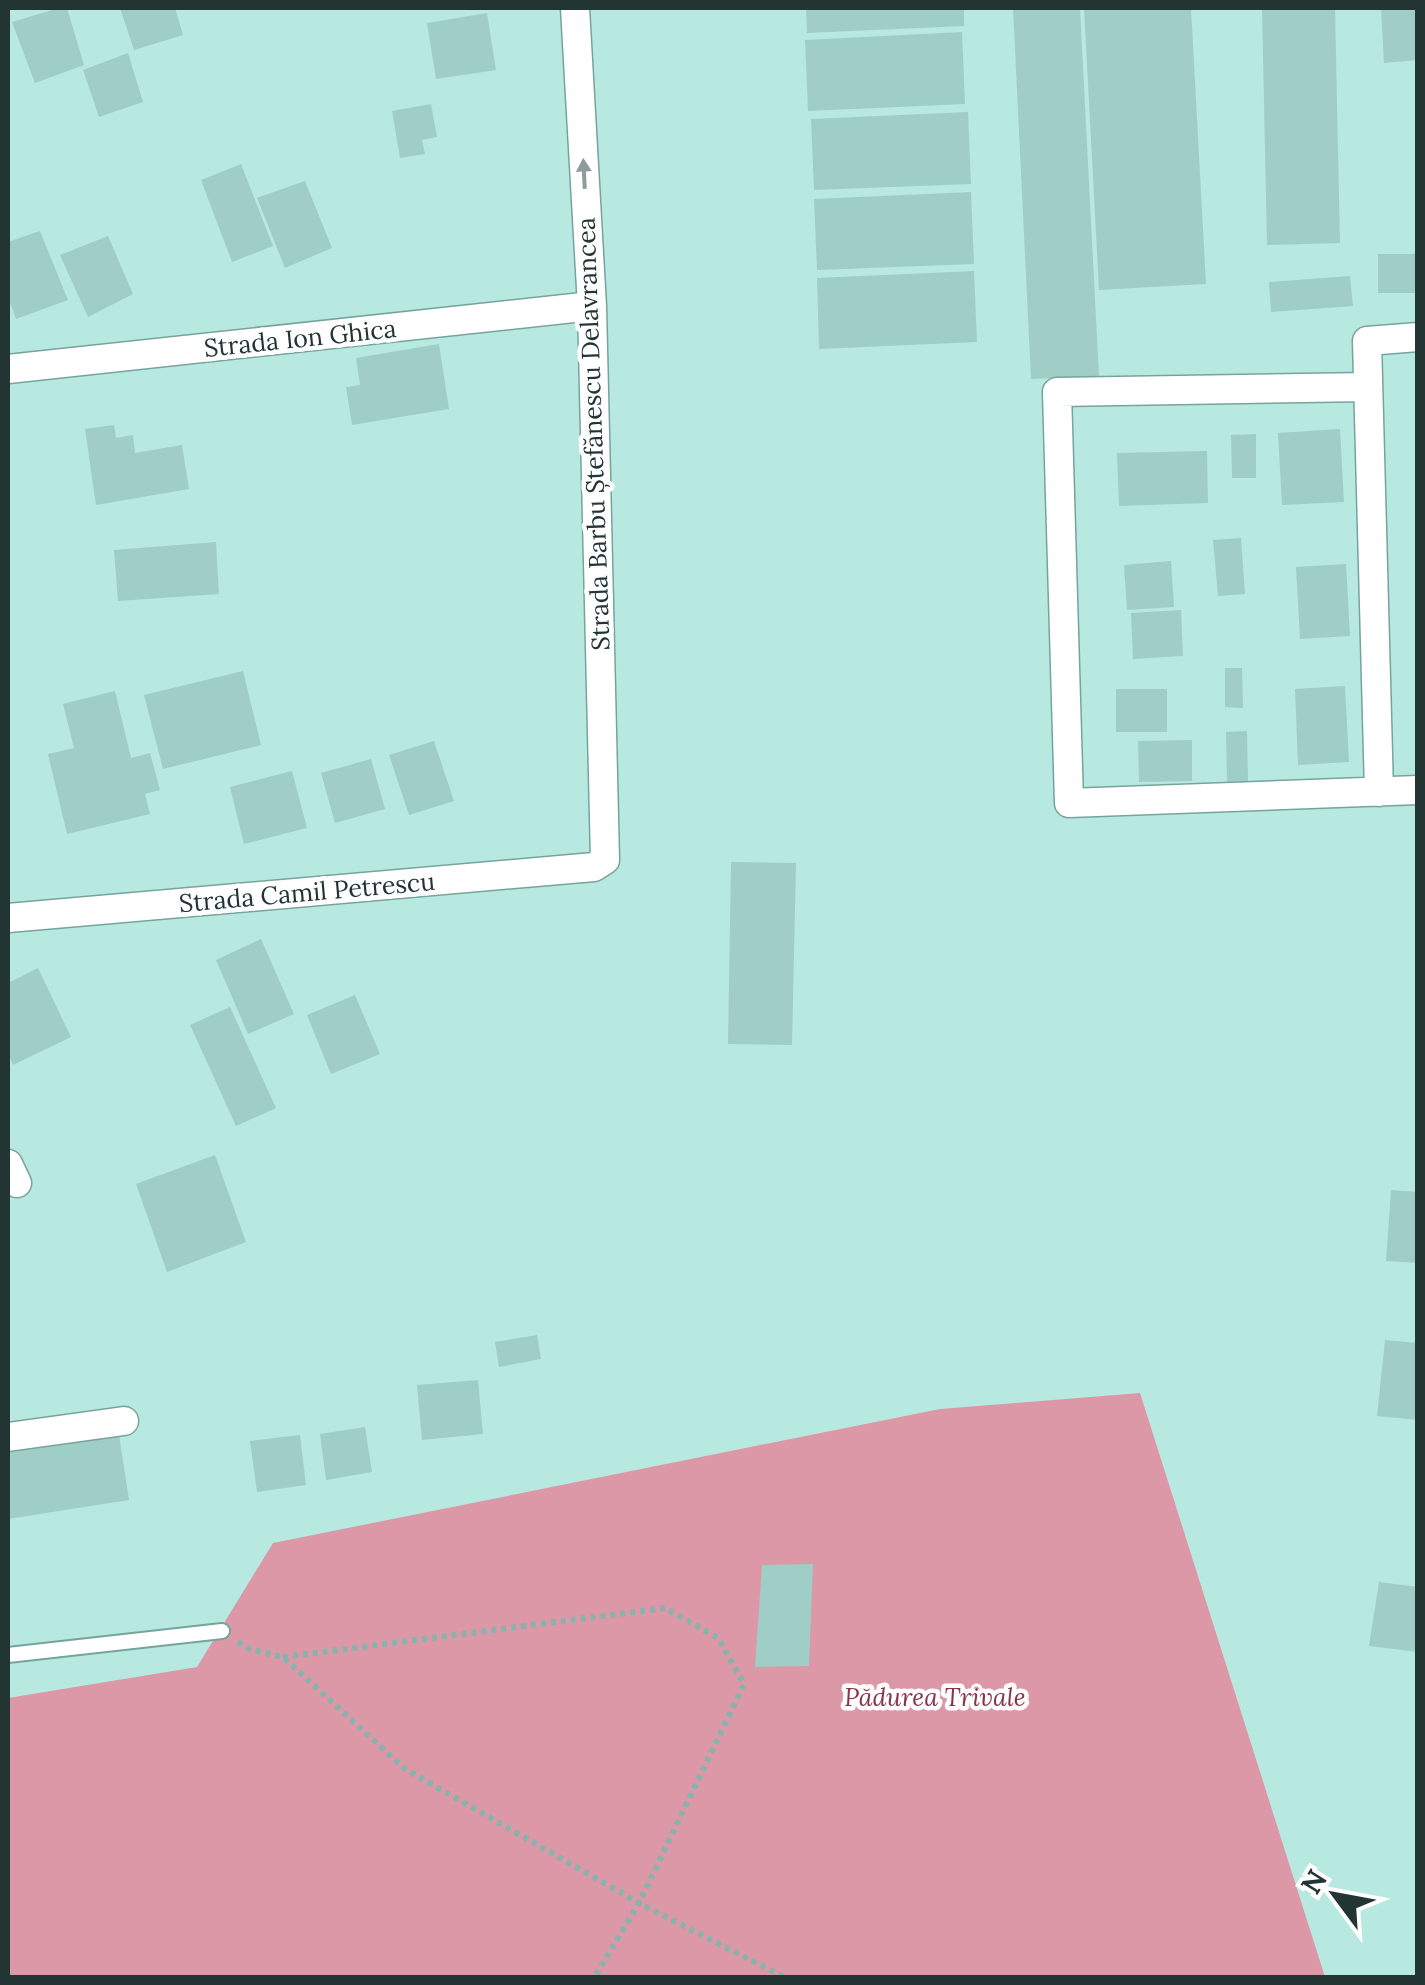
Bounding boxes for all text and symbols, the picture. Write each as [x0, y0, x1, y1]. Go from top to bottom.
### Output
one-way arrow [576, 157, 592, 189]
street label: Strada Barbu Ștefănescu Delavrancea [569, 217, 617, 651]
street label: Strada Ion Ghica [202, 312, 398, 364]
street label: Strada Camil Petrescu [178, 865, 436, 919]
park label: Pădurea Trivale [844, 1681, 1026, 1713]
north arrow [1285, 1845, 1385, 1945]
text: N [1293, 1863, 1335, 1900]

